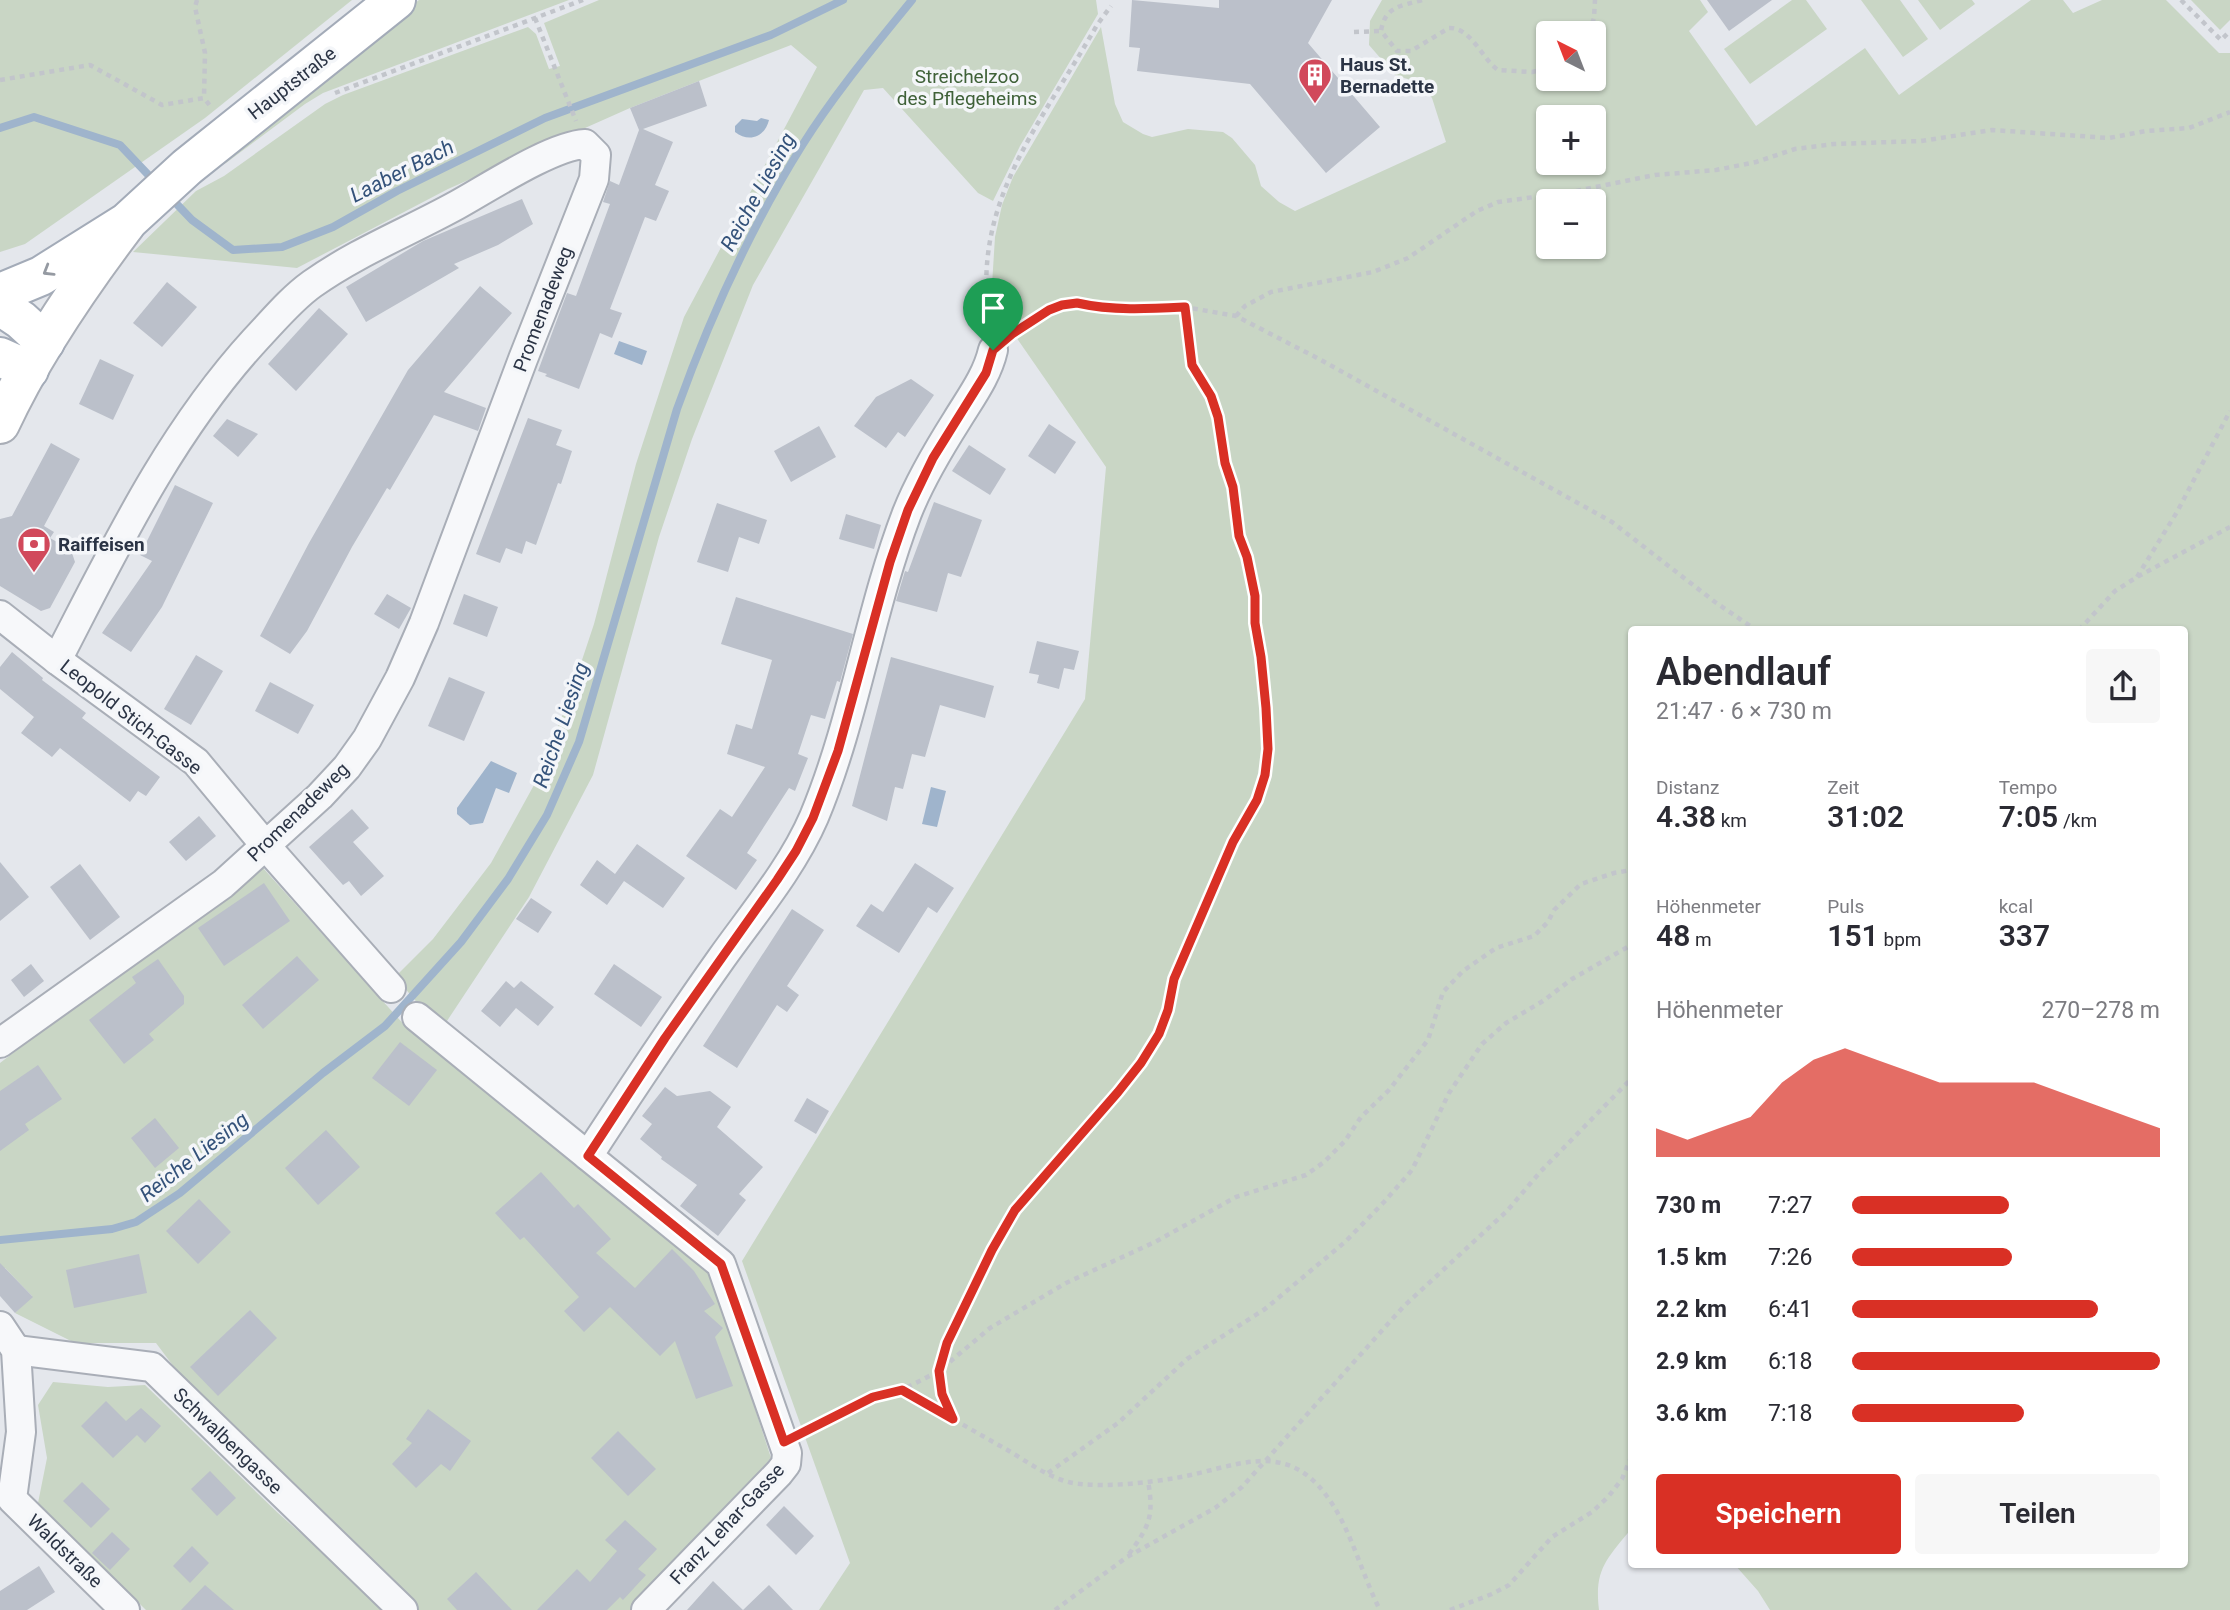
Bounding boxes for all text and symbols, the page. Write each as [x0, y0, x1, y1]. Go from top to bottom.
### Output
north arrow [1536, 21, 1606, 91]
map controls [1536, 21, 1606, 259]
street label: Hauptstraße [244, 42, 340, 124]
place label: Haus St. Bernadette [1340, 53, 1434, 98]
building icon: Haus St. Bernadette [1296, 56, 1334, 105]
park label: Streichelzoo des Pflegeheims [897, 65, 1037, 110]
button: + [1536, 105, 1606, 175]
water label: Reiche Liesing [716, 129, 800, 255]
water label: Laaber Bach [346, 135, 458, 207]
button: − [1536, 189, 1606, 259]
street label: Promenadeweg [509, 243, 577, 375]
one-way arrow [43, 262, 56, 275]
pin [963, 278, 1023, 350]
icon: arrive [974, 289, 1012, 327]
bank icon: Raiffeisen [15, 525, 53, 574]
place label: Raiffeisen [58, 533, 145, 556]
button: share [2086, 649, 2160, 723]
text: Abendlauf [1656, 650, 1831, 694]
street label: Leopold Stich-Gasse [56, 655, 206, 779]
water label: Reiche Liesing [528, 659, 594, 791]
text: 21:47 · 6 × 730 m [1656, 698, 1832, 725]
street label: Promenadeweg [242, 758, 354, 866]
text: Distanz [1656, 776, 1719, 799]
text: Zeit [1827, 776, 1859, 799]
text: Tempo [1999, 776, 2057, 799]
text: 4.38 [1656, 799, 1716, 834]
text: 31:02 [1827, 799, 1904, 834]
text: 7:05 [1999, 799, 2058, 834]
text: km [1716, 809, 1747, 832]
text: /km [2058, 809, 2097, 832]
text: Höhenmeter [1656, 895, 1761, 918]
text: Puls [1827, 895, 1864, 918]
text: kcal [1999, 895, 2033, 918]
text: 48 [1656, 918, 1690, 953]
text: 151 [1827, 918, 1879, 953]
text: 337 [1999, 918, 2050, 953]
text: m [1690, 928, 1712, 951]
text: bpm [1879, 928, 1921, 951]
text: Höhenmeter [1656, 997, 1783, 1024]
text: 270–278 m [2041, 997, 2160, 1024]
water label: Reiche Liesing [135, 1107, 253, 1207]
text: 730 m [1656, 1192, 1721, 1219]
text: 7:27 [1768, 1192, 1812, 1219]
text: 1.5 km [1656, 1244, 1727, 1271]
text: 7:26 [1768, 1244, 1812, 1271]
text: 2.2 km [1656, 1296, 1727, 1323]
text: 6:41 [1768, 1296, 1812, 1323]
text: 2.9 km [1656, 1348, 1727, 1375]
text: 6:18 [1768, 1348, 1812, 1375]
street label: Schwalbengasse [169, 1383, 287, 1499]
text: 3.6 km [1656, 1400, 1727, 1427]
text: 7:18 [1768, 1400, 1812, 1427]
street label: Franz Lehar-Gasse [665, 1459, 789, 1589]
button: Speichern [1656, 1474, 1901, 1554]
button: Teilen [1915, 1474, 2160, 1554]
street label: Waldstraße [22, 1509, 108, 1593]

